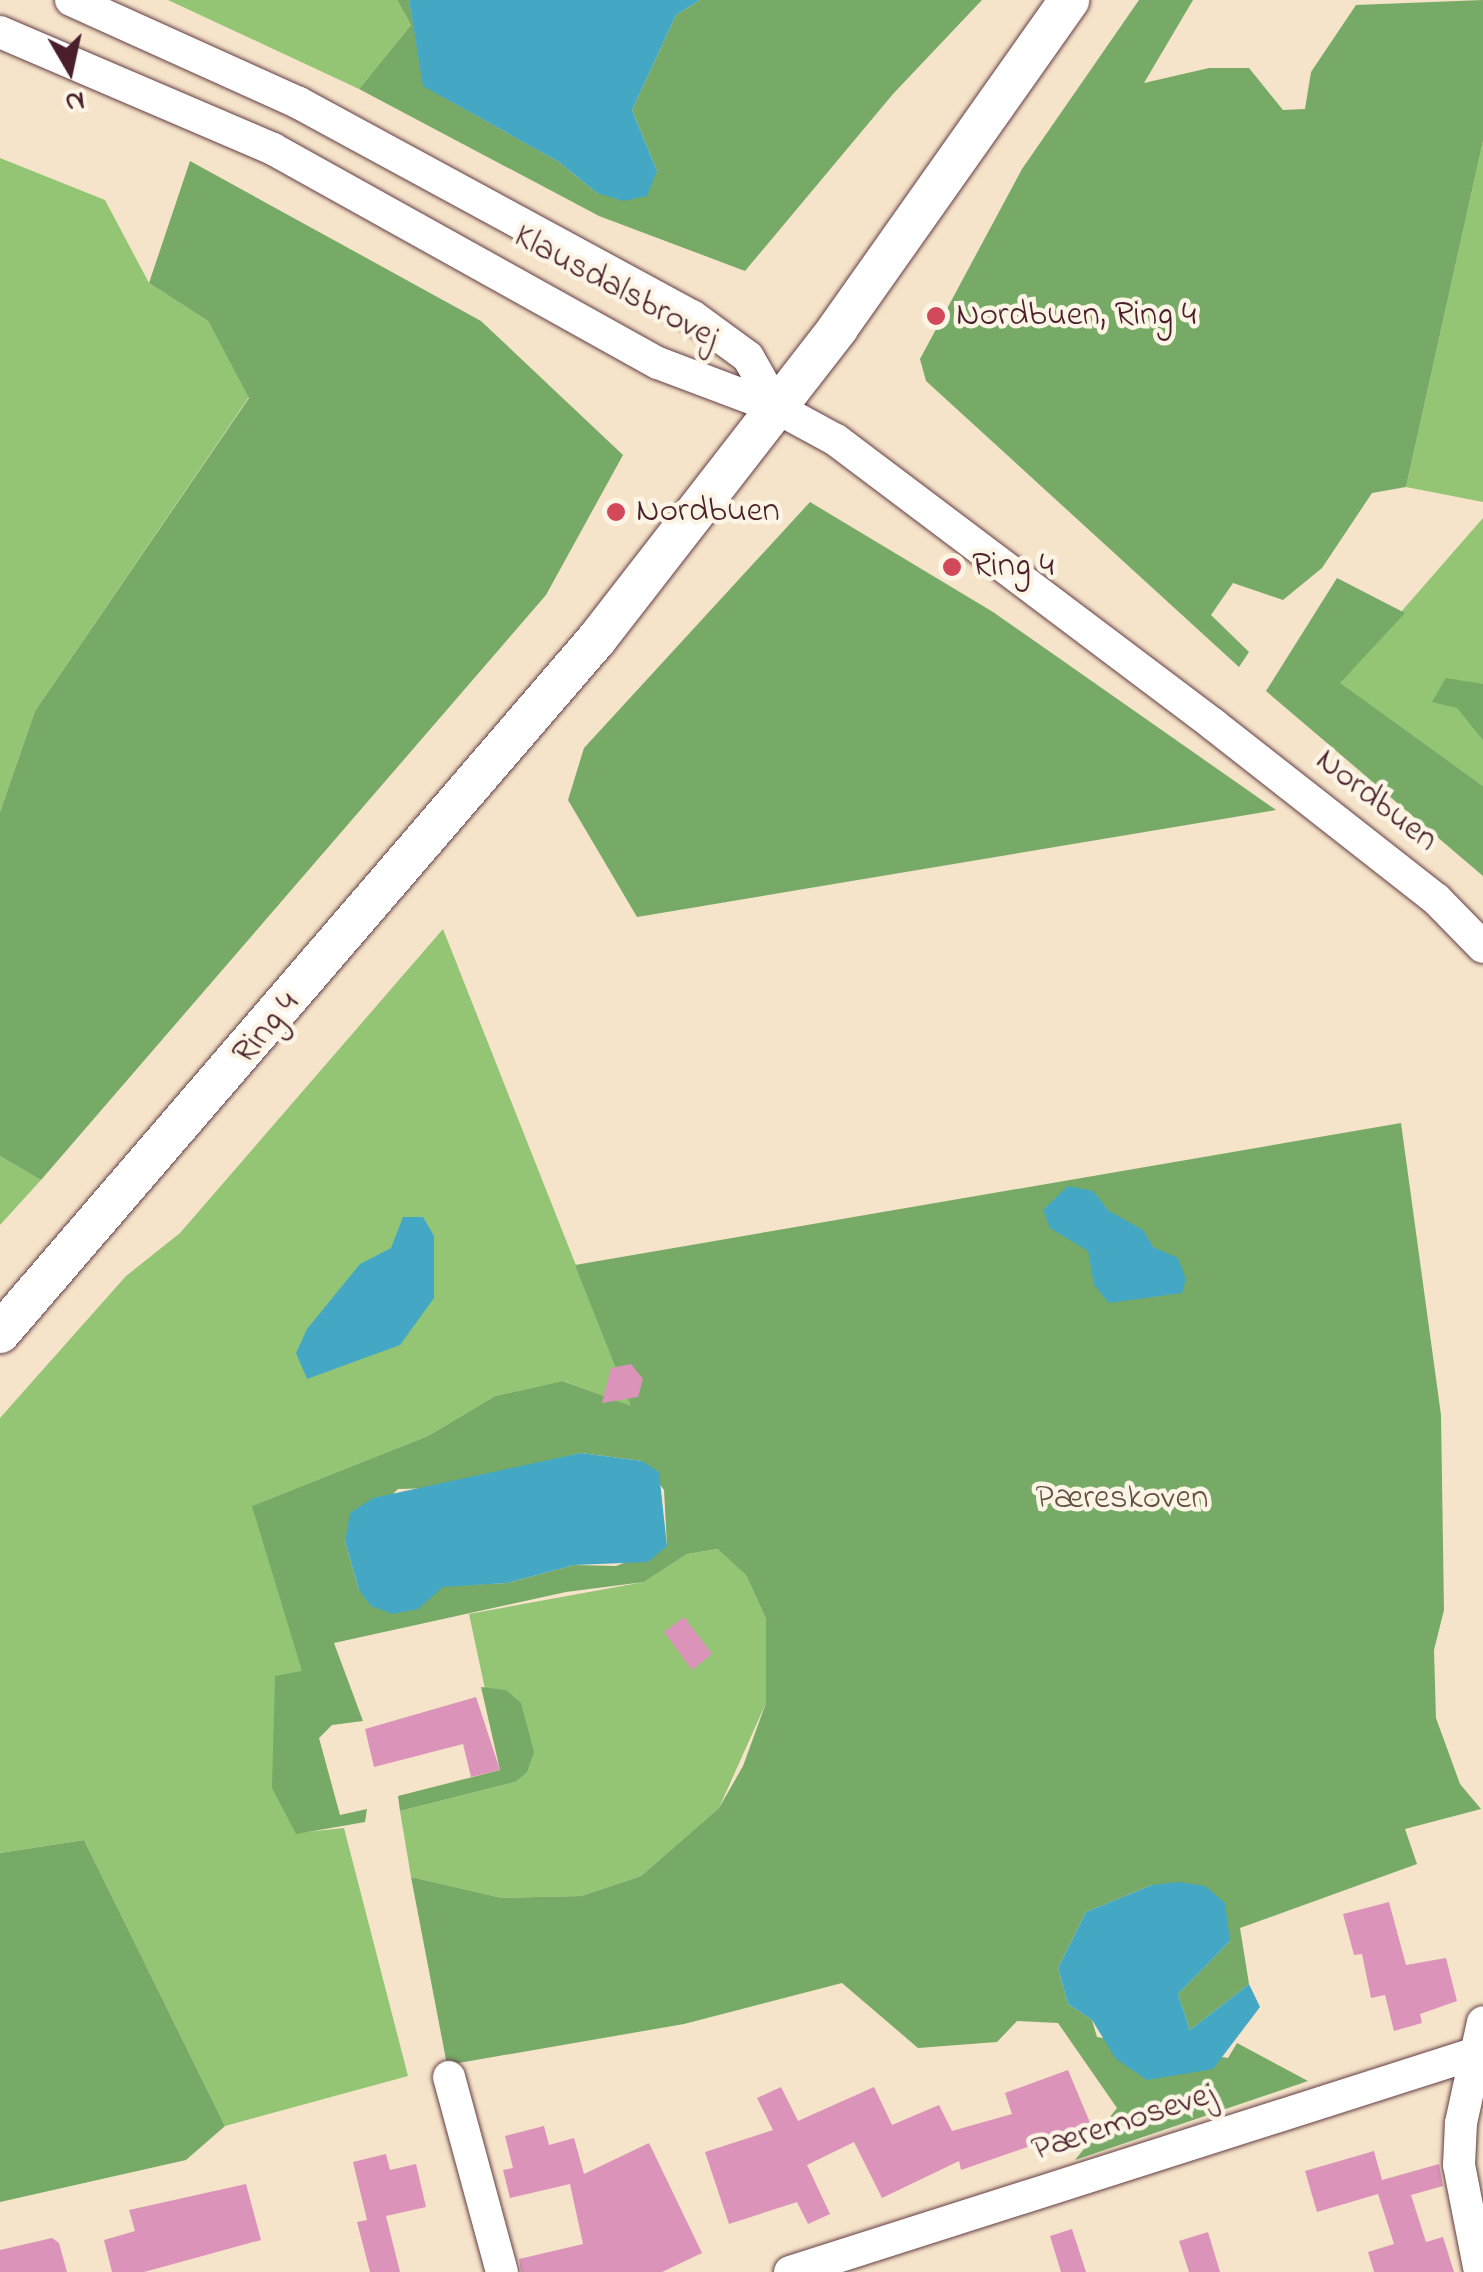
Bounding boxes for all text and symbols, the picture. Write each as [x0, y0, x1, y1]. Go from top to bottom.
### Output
north arrow [20, 20, 120, 120]
text: N [62, 78, 87, 122]
street label: Klausdalsbrovej [506, 216, 726, 360]
place label: Nordbuen, Ring 4 [956, 295, 1196, 337]
marker: Nordbuen, Ring 4 [925, 305, 947, 327]
place label: Nordbuen [636, 491, 780, 533]
marker: Nordbuen [605, 501, 627, 523]
place label: Ring 4 [972, 546, 1054, 588]
marker: Ring 4 [941, 556, 963, 578]
street label: Nordbuen [1306, 740, 1446, 862]
street label: Ring 4 [225, 984, 309, 1074]
park label: Pæreskoven [1035, 1478, 1209, 1520]
street label: Pæremosevej [1027, 2074, 1221, 2172]

